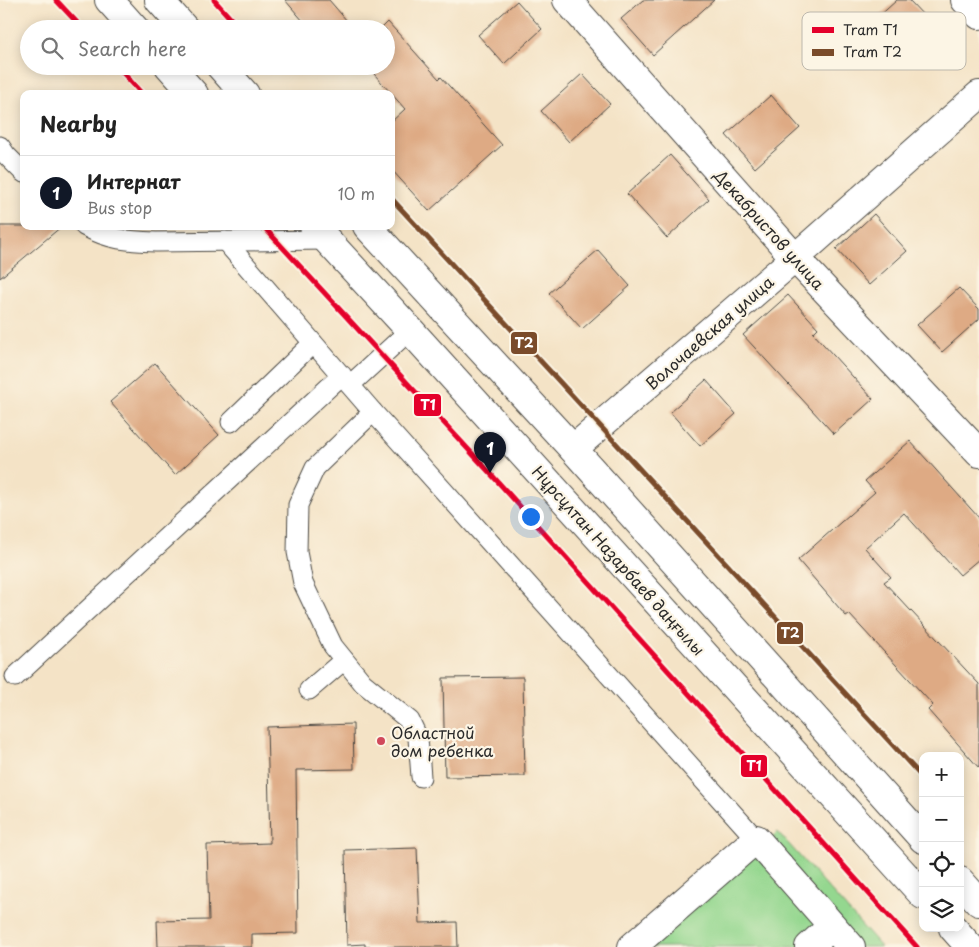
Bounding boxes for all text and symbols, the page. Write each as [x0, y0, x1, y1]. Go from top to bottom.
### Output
legend [802, 12, 966, 70]
text: Tram T1 [843, 19, 898, 40]
search box [20, 20, 395, 75]
icon: search [38, 34, 66, 62]
text: Search here [78, 34, 187, 62]
text: Tram T2 [843, 41, 902, 62]
text: Nearby [40, 107, 117, 139]
street label: Декабристов улица [709, 163, 831, 295]
text: Интернат [87, 167, 180, 195]
text: 1 [52, 181, 60, 205]
text: 10 m [338, 181, 375, 205]
text: Bus stop [87, 195, 152, 219]
street label: Волочаевская улица [640, 269, 778, 395]
line badge: T2 [510, 331, 538, 355]
text: T2 [514, 332, 534, 353]
line badge: T1 [413, 393, 442, 417]
text: T1 [420, 394, 436, 415]
pin: 1 [474, 432, 506, 473]
street label: Нұрсұлтан Назарбаев даңғылы [527, 460, 711, 660]
your location [518, 504, 544, 530]
line badge: T2 [776, 621, 804, 645]
text: T2 [780, 622, 800, 643]
place label: Областной дом ребенка [391, 720, 493, 762]
marker: Областной дом ребенка [375, 735, 387, 747]
map controls [919, 752, 964, 932]
button: + [919, 752, 964, 797]
line badge: T1 [740, 754, 768, 778]
text: T1 [746, 755, 762, 776]
button: − [919, 797, 964, 842]
button: locate [919, 842, 964, 887]
button: layers [919, 887, 964, 932]

